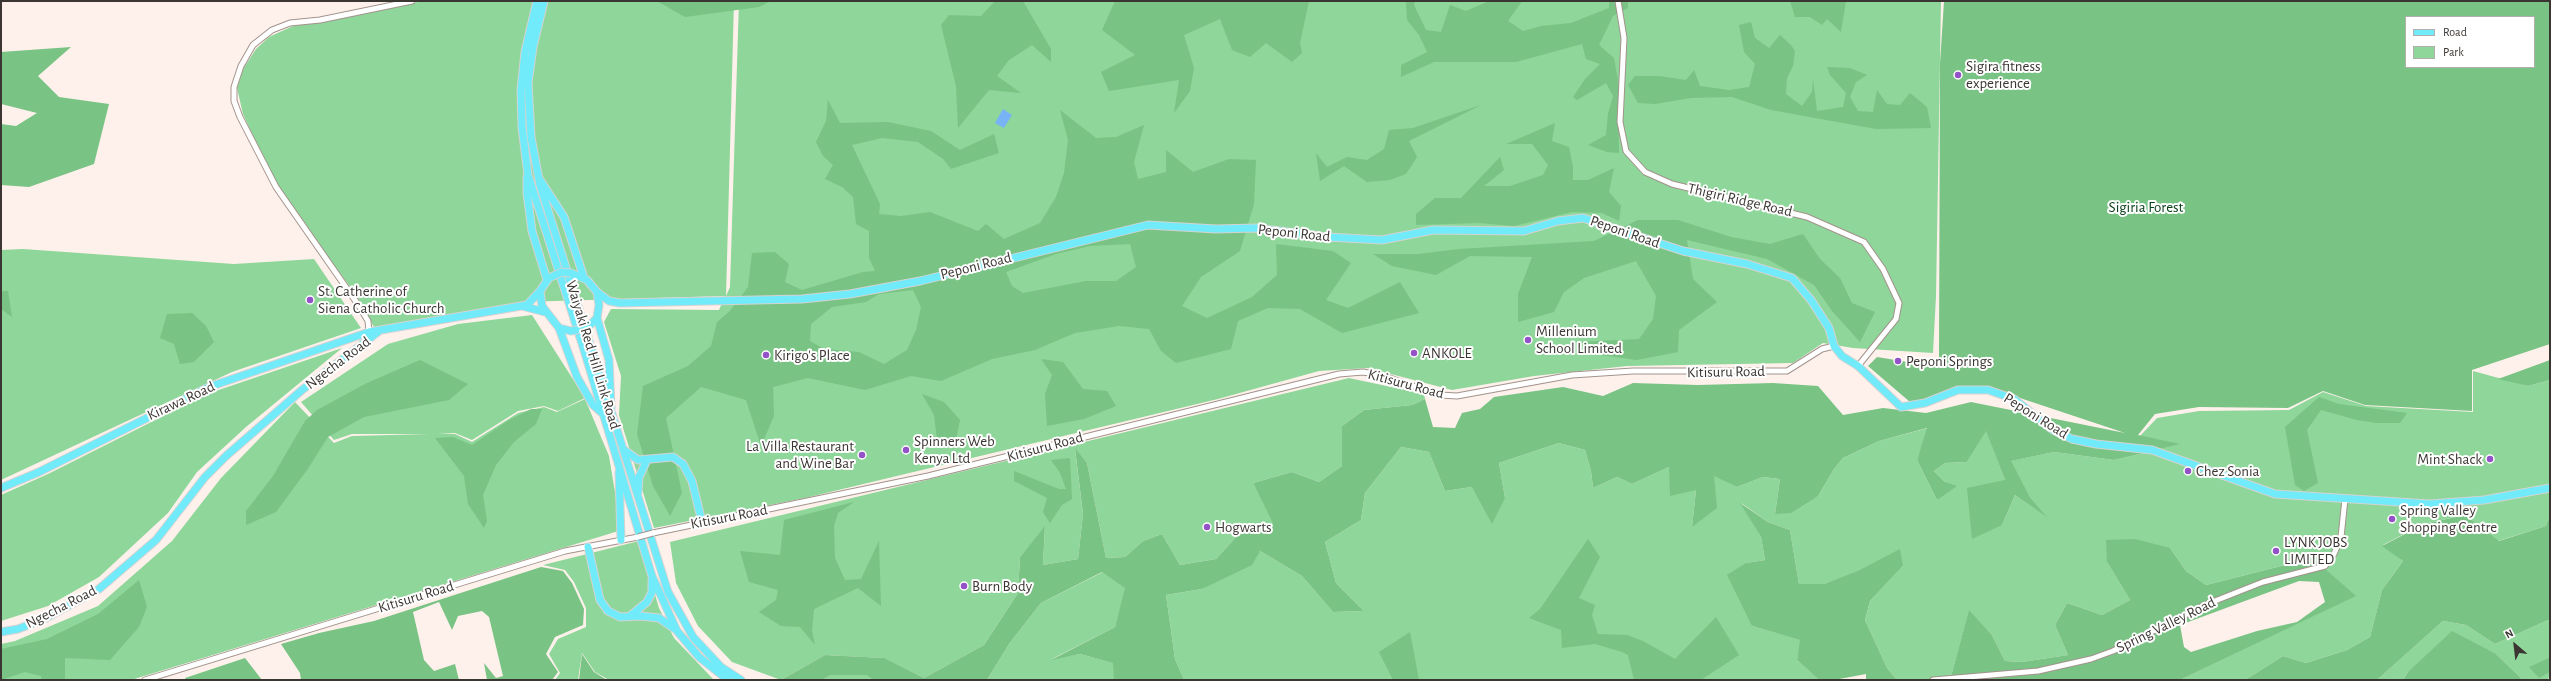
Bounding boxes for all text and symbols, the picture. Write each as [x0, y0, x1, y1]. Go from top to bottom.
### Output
legend [2405, 16, 2535, 68]
text: Road [2443, 26, 2467, 38]
text: Park [2443, 46, 2464, 58]
place label: Sigira fitness experience [1966, 57, 2041, 92]
marker: Sigira fitness experience [1953, 70, 1963, 80]
street label: Thigiri Ridge Road [1686, 179, 1794, 221]
park label: Sigiria Forest [2109, 198, 2183, 216]
street label: Peponi Road [1588, 212, 1662, 252]
street label: Peponi Road [1257, 220, 1331, 246]
street label: Peponi Road [939, 248, 1013, 284]
street label: Waiyaki Red Hill Link Road [562, 278, 624, 432]
place label: St. Catherine of Siena Catholic Church [318, 282, 445, 317]
marker: St. Catherine of Siena Catholic Church [305, 295, 315, 305]
place label: Millenium School Limited [1536, 322, 1622, 357]
street label: Ngecha Road [302, 333, 374, 393]
marker: Millenium School Limited [1523, 335, 1533, 345]
place label: ANKOLE [1422, 344, 1472, 362]
place label: Kirigo's Place [774, 346, 850, 364]
marker: ANKOLE [1409, 348, 1419, 358]
marker: Kirigo's Place [761, 350, 771, 360]
place label: Peponi Springs [1906, 352, 1992, 370]
marker: Peponi Springs [1893, 356, 1903, 366]
street label: Kitisuru Road [1687, 362, 1765, 382]
street label: Kitisuru Road [1366, 365, 1446, 403]
street label: Kirawa Road [144, 378, 218, 424]
street label: Peponi Road [2000, 389, 2072, 443]
street label: Kitisuru Road [1005, 428, 1085, 466]
place label: Spinners Web Kenya Ltd [914, 432, 995, 467]
place label: La Villa Restaurant and Wine Bar [746, 437, 854, 472]
marker: Spinners Web Kenya Ltd [901, 445, 911, 455]
marker: La Villa Restaurant and Wine Bar [857, 450, 867, 460]
place label: Mint Shack [2417, 450, 2482, 468]
marker: Mint Shack [2485, 454, 2495, 464]
place label: Chez Sonia [2196, 462, 2259, 480]
marker: Chez Sonia [2183, 466, 2193, 476]
street label: Kitisuru Road [689, 501, 769, 533]
place label: Spring Valley Shopping Centre [2400, 501, 2497, 536]
marker: Spring Valley Shopping Centre [2387, 514, 2397, 524]
place label: Hogwarts [1215, 518, 1271, 536]
marker: Hogwarts [1202, 522, 1212, 532]
place label: LYNK JOBS LIMITED [2284, 533, 2347, 568]
marker: LYNK JOBS LIMITED [2271, 546, 2281, 556]
street label: Kitisuru Road [376, 577, 456, 617]
place label: Burn Body [972, 577, 1032, 595]
marker: Burn Body [959, 581, 969, 591]
street label: Ngecha Road [23, 582, 99, 632]
street label: Spring Valley Road [2113, 593, 2219, 657]
north arrow [2495, 625, 2535, 665]
text: N [2503, 627, 2515, 641]

